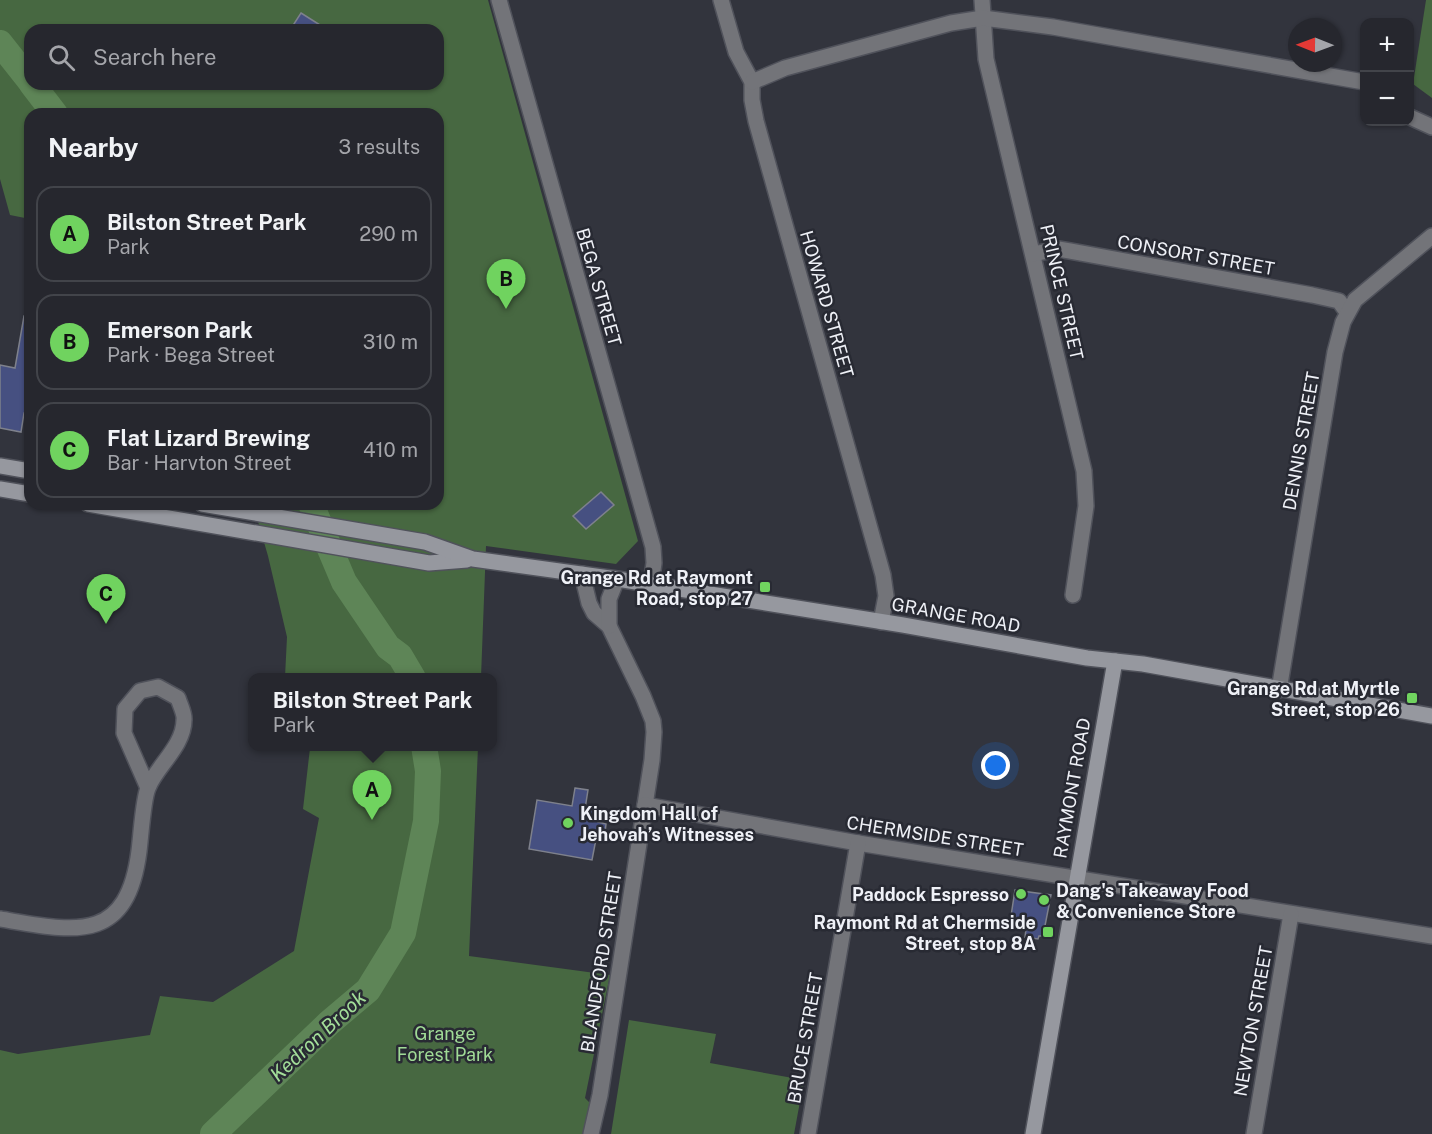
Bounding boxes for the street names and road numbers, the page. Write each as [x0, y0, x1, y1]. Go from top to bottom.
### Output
street label: PRINCE STREET [1036, 222, 1088, 362]
street label: BEGA STREET [572, 226, 626, 349]
street label: HOWARD STREET [796, 228, 858, 380]
street label: CONSORT STREET [1116, 231, 1277, 279]
street label: DENNIS STREET [1278, 370, 1324, 512]
street label: GRANGE ROAD [890, 593, 1022, 637]
street label: RAYMONT ROAD [1049, 716, 1095, 860]
street label: CHERMSIDE STREET [845, 812, 1025, 860]
street label: BLANDFORD STREET [576, 870, 626, 1054]
street label: NEWTON STREET [1229, 944, 1277, 1098]
street label: BRUCE STREET [783, 971, 827, 1105]

